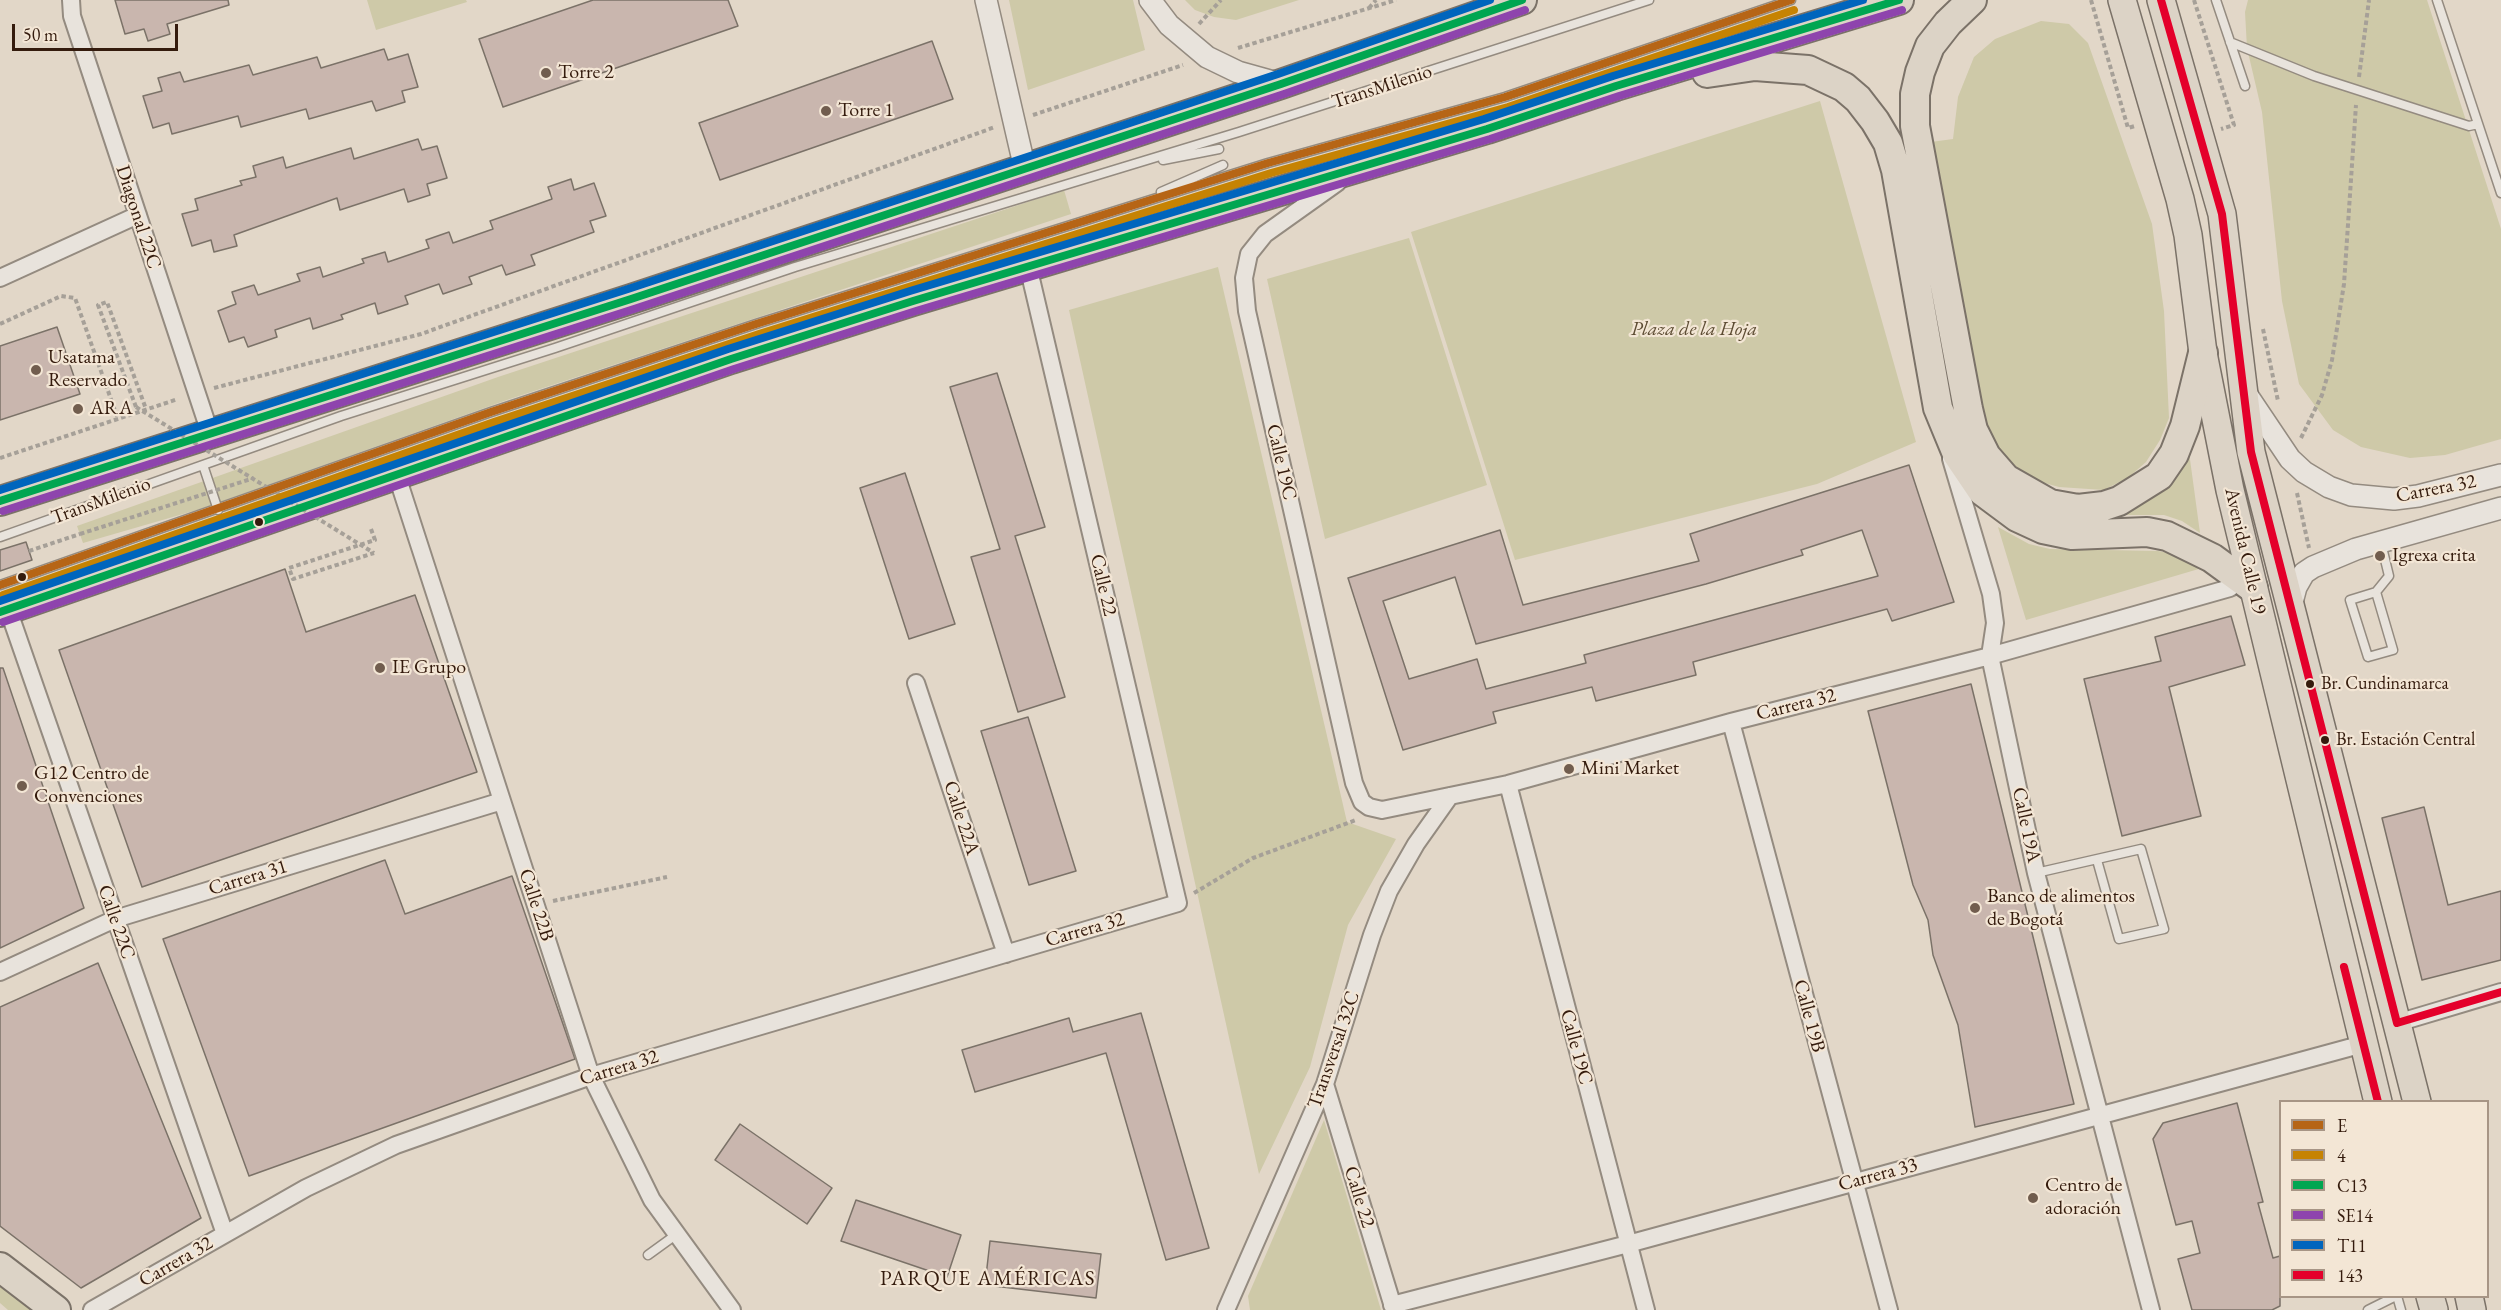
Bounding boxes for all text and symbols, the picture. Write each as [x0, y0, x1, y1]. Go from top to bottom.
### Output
scale bar [15, 12, 182, 50]
text: 50 m [23, 23, 58, 46]
street label: TransMilenio [1329, 60, 1435, 114]
place label: Torre 2 [558, 61, 614, 85]
marker: Torre 2 [539, 66, 553, 80]
place label: Torre 1 [838, 99, 894, 123]
marker: Torre 1 [819, 104, 833, 118]
street label: Diagonal 22C [110, 162, 166, 272]
park label: Plaza de la Hoja [1631, 318, 1757, 342]
place label: Usatama Reservado [48, 346, 127, 393]
marker: Usatama Reservado [29, 363, 43, 377]
place label: ARA [90, 397, 133, 421]
marker: ARA [71, 402, 85, 416]
street label: Calle 19C [1261, 422, 1301, 502]
street label: Carrera 32 [2394, 469, 2478, 509]
street label: TransMilenio [48, 472, 154, 530]
street label: Avenida Calle 19 [2219, 486, 2271, 616]
unlabelled marker [253, 516, 265, 528]
place label: Igrexa crita [2392, 544, 2476, 568]
marker: Igrexa crita [2373, 549, 2387, 563]
street label: Calle 22 [1084, 552, 1122, 618]
unlabelled marker [16, 571, 28, 583]
place label: IE Grupo [392, 656, 466, 680]
marker: IE Grupo [373, 661, 387, 675]
place label: Br. Cundinamarca [2321, 673, 2449, 695]
marker: Br. Cundinamarca [2304, 678, 2316, 690]
street label: Carrera 32 [1754, 684, 1838, 726]
place label: Br. Estación Central [2336, 729, 2475, 751]
marker: Br. Estación Central [2319, 734, 2331, 746]
place label: Mini Market [1581, 757, 1679, 781]
place label: G12 Centro de Convenciones [34, 762, 149, 809]
marker: Mini Market [1562, 762, 1576, 776]
street label: Calle 22A [938, 778, 984, 858]
marker: G12 Centro de Convenciones [15, 779, 29, 793]
street label: Calle 19A [2006, 785, 2046, 865]
street label: Carrera 31 [206, 855, 290, 901]
street label: Calle 22B [513, 866, 559, 944]
street label: Calle 22C [92, 882, 140, 962]
place label: Banco de alimentos de Bogotá [1987, 885, 2135, 932]
marker: Banco de alimentos de Bogotá [1968, 901, 1982, 915]
street label: Carrera 32 [1043, 907, 1127, 953]
street label: Calle 19B [1788, 977, 1830, 1055]
street label: Transversal 32C [1303, 988, 1365, 1112]
street label: Calle 19C [1554, 1007, 1598, 1087]
street label: Carrera 32 [577, 1045, 661, 1091]
legend [2279, 1100, 2489, 1298]
text: E [2337, 1114, 2347, 1137]
text: 4 [2337, 1144, 2346, 1167]
street label: Carrera 33 [1836, 1153, 1920, 1197]
street label: Calle 22 [1338, 1163, 1380, 1231]
place label: Centro de adoración [2045, 1174, 2122, 1221]
text: C13 [2337, 1174, 2367, 1197]
marker: Centro de adoración [2026, 1191, 2040, 1205]
text: SE14 [2337, 1204, 2373, 1227]
street label: Carrera 32 [135, 1231, 217, 1293]
text: T11 [2337, 1234, 2366, 1257]
text: 143 [2337, 1264, 2363, 1287]
district label: PARQUE AMÉRICAS [880, 1266, 1096, 1292]

